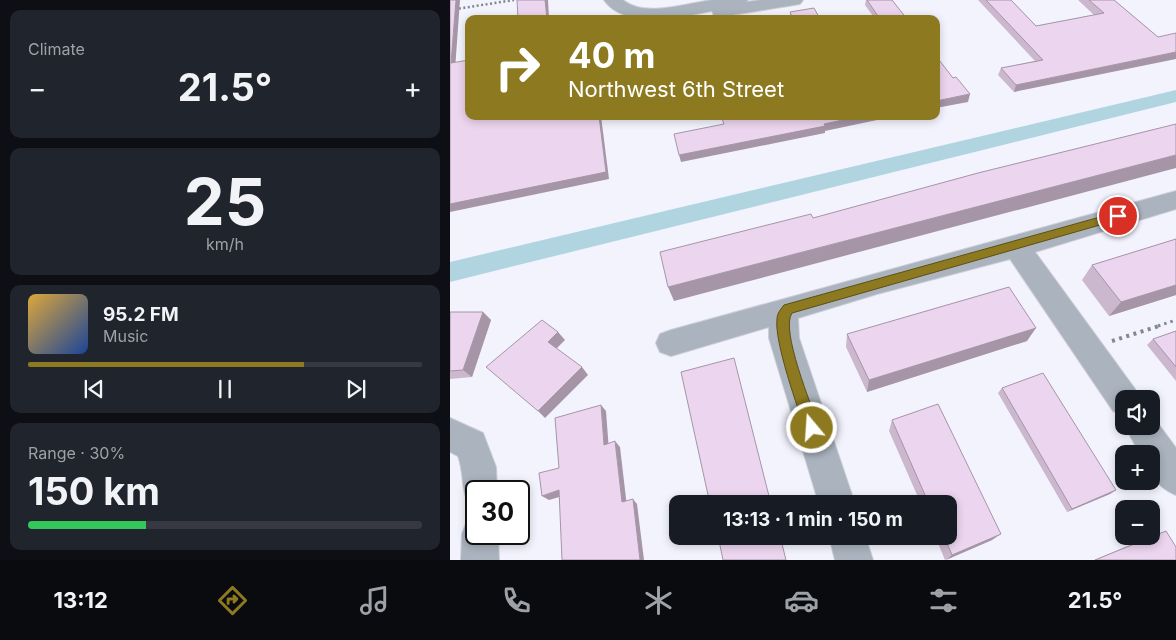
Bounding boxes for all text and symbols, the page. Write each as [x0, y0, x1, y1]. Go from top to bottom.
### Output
text: 40 m [568, 34, 656, 76]
icon: right [485, 35, 550, 100]
text: Climate [28, 39, 85, 59]
text: 21.5° [178, 64, 272, 110]
text: − [28, 71, 47, 105]
text: + [403, 71, 422, 105]
text: Northwest 6th Street [568, 76, 784, 102]
text: 25 [184, 162, 266, 241]
pin [1097, 195, 1139, 237]
icon: arrive [1104, 202, 1132, 230]
text: km/h [206, 234, 244, 254]
text: 95.2 FM [103, 303, 179, 326]
text: Music [103, 326, 148, 346]
icon: previous [80, 375, 108, 403]
icon: pause [211, 375, 239, 403]
icon: next [342, 375, 370, 403]
map controls [1115, 390, 1160, 545]
button: sound [1115, 390, 1160, 435]
position arrow [785, 401, 837, 453]
text: Range · 30% [28, 443, 125, 463]
button: + [1115, 445, 1160, 490]
text: 150 km [28, 468, 160, 514]
speed limit sign: 30 [465, 480, 530, 545]
button: − [1115, 500, 1160, 545]
text: 13:13 · 1 min · 150 m [723, 508, 903, 531]
icon: directions [215, 583, 250, 618]
icon: music [357, 583, 392, 618]
icon: phone [499, 583, 534, 618]
icon: climate [641, 583, 676, 618]
icon: car [784, 583, 819, 618]
icon: filters [926, 583, 961, 618]
text: 13:12 [54, 587, 108, 613]
text: 21.5° [1068, 587, 1122, 613]

